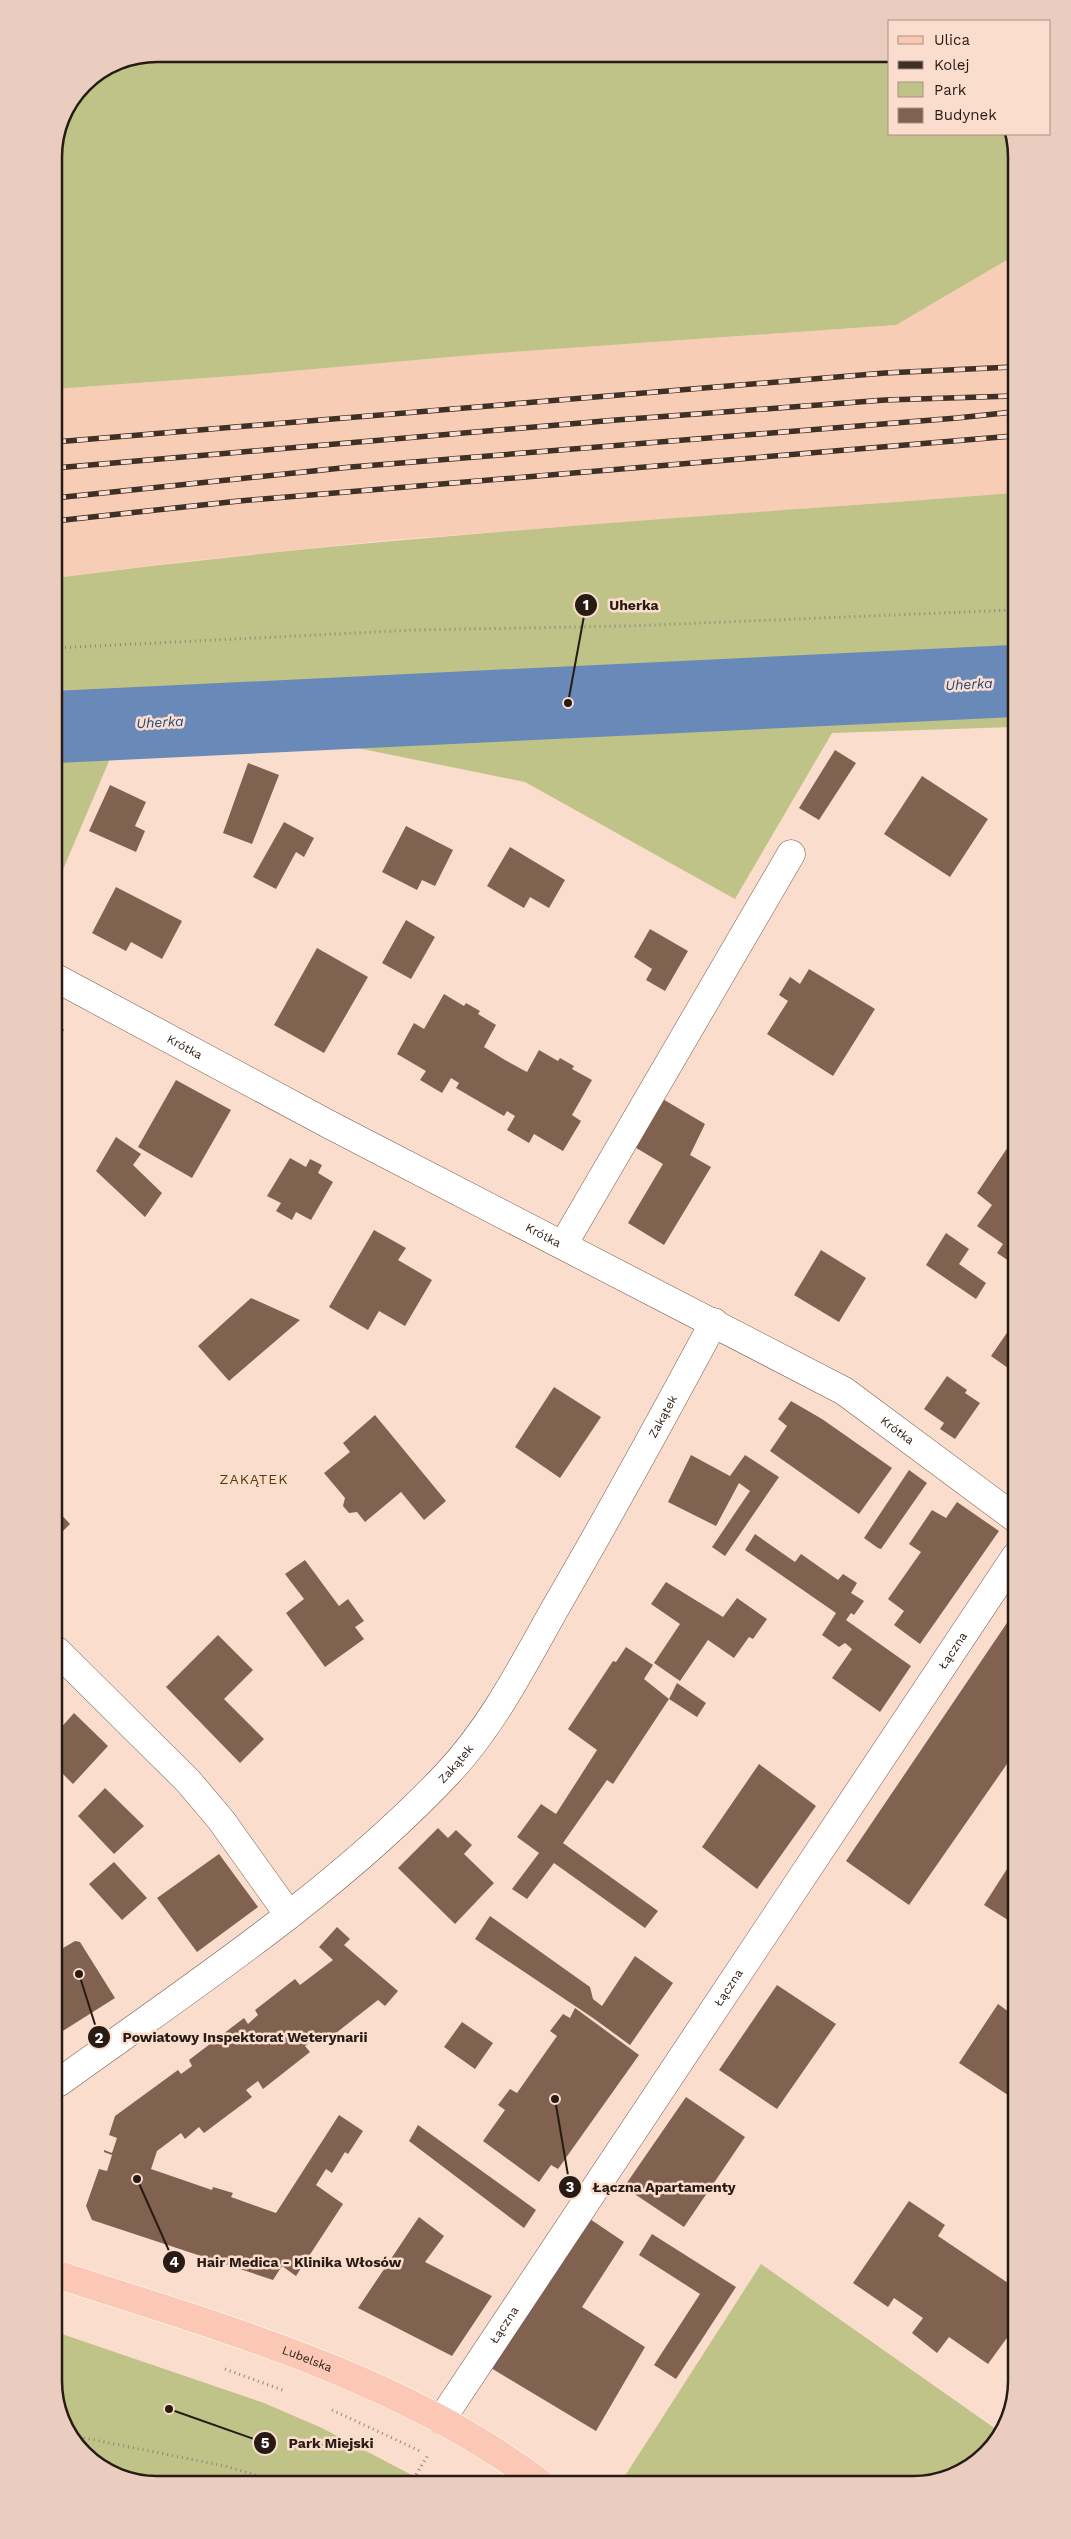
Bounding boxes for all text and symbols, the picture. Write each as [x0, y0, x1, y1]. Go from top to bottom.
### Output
legend [888, 20, 1051, 135]
text: Ulica [934, 31, 971, 49]
text: Kolej [934, 56, 969, 74]
text: Park [934, 81, 967, 99]
text: Budynek [934, 106, 997, 124]
callout: Uherka [574, 591, 668, 620]
text: 1 [583, 596, 589, 614]
text: Uherka [609, 597, 660, 613]
water label: Uherka [945, 675, 993, 693]
water label: Uherka [136, 713, 184, 731]
street label: Krótka [165, 1032, 205, 1062]
street label: Krótka [523, 1220, 564, 1250]
street label: Zakątek [646, 1393, 680, 1440]
street label: Krótka [878, 1414, 917, 1448]
district label: ZAKĄTEK [220, 1471, 288, 1487]
street label: Łączna [935, 1629, 970, 1672]
street label: Zakątek [435, 1742, 476, 1786]
street label: Łączna [711, 1966, 746, 2009]
callout: Powiatowy Inspektorat Weterynarii [87, 2023, 377, 2052]
text: 2 [95, 2029, 104, 2047]
text: Powiatowy Inspektorat Weterynarii [123, 2029, 367, 2045]
callout: Łączna Apartamenty [557, 2172, 746, 2201]
text: 3 [566, 2178, 575, 2196]
text: Łączna Apartamenty [592, 2179, 736, 2195]
callout: Hair Medica - Klinika Włosów [161, 2247, 412, 2276]
text: 4 [169, 2253, 179, 2271]
text: Hair Medica - Klinika Włosów [197, 2254, 402, 2270]
street label: Łączna [487, 2304, 522, 2346]
street label: Lubelska [280, 2343, 334, 2375]
callout: Park Miejski [253, 2428, 383, 2457]
text: 5 [261, 2434, 270, 2452]
text: Park Miejski [288, 2435, 374, 2451]

